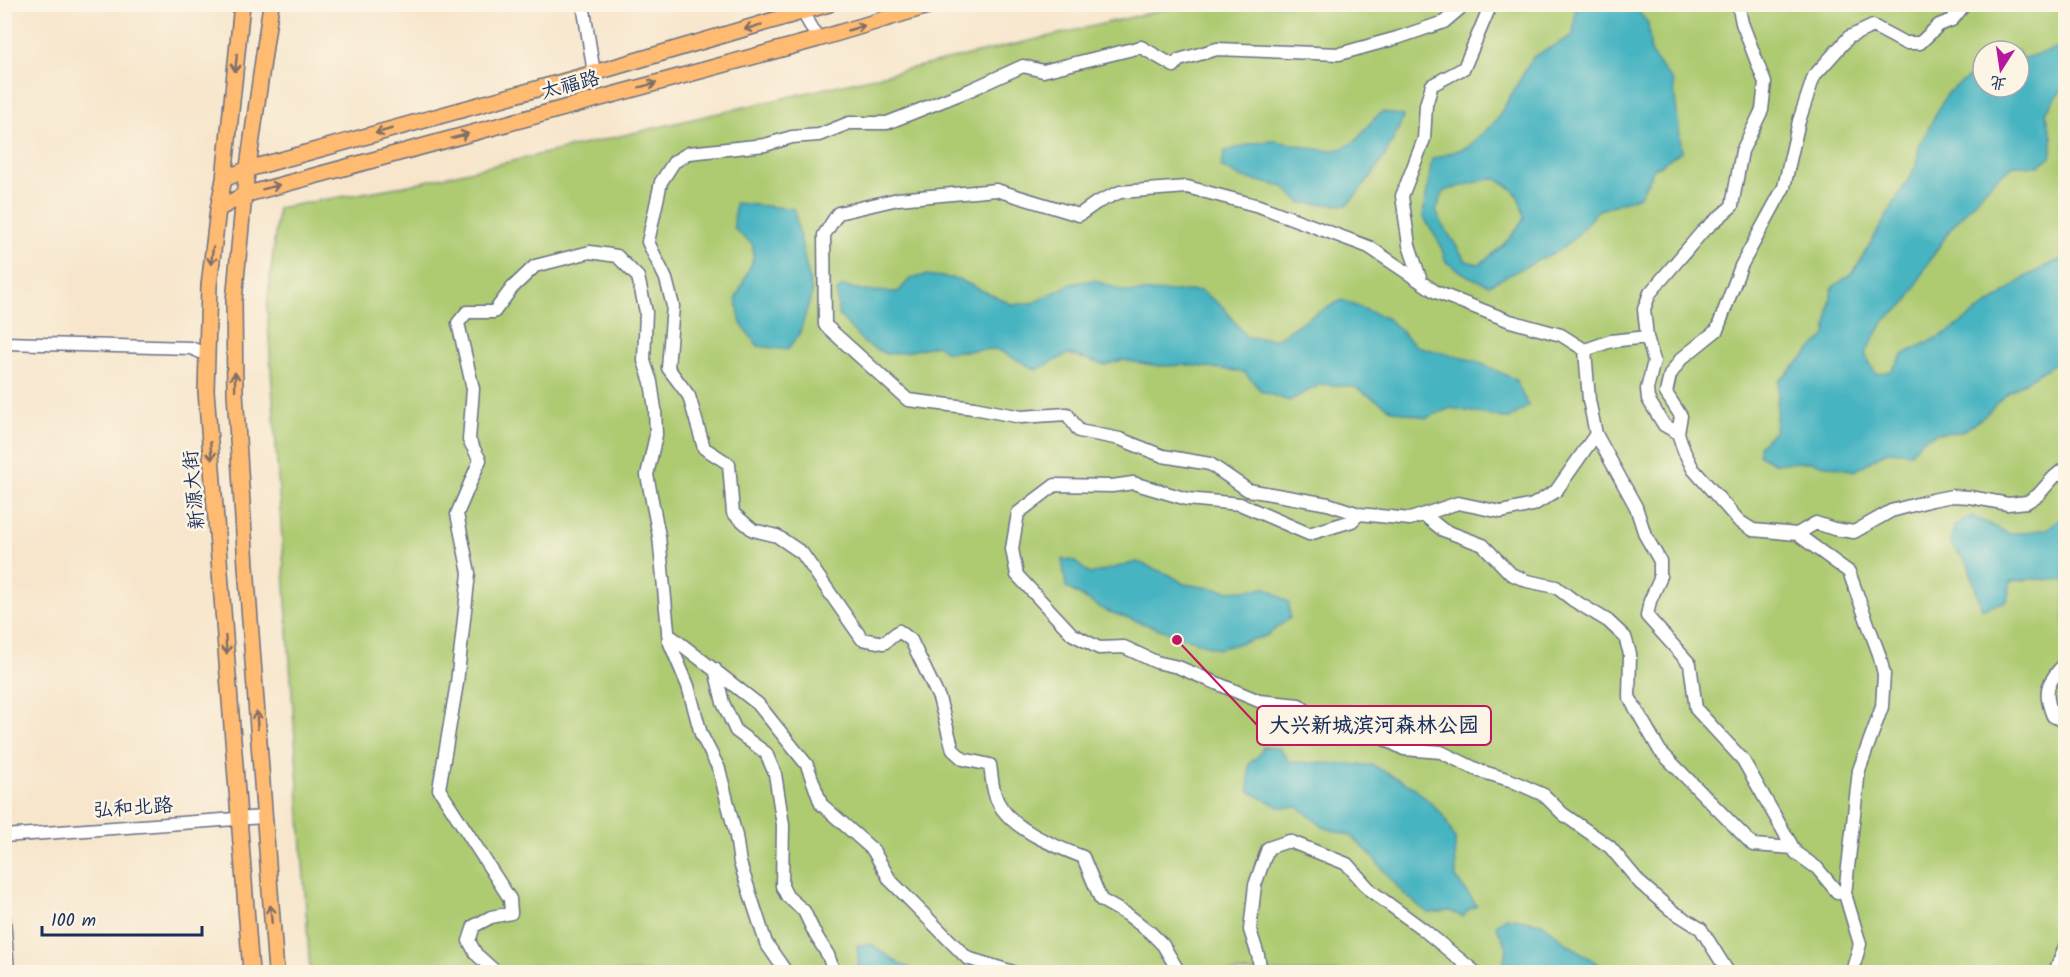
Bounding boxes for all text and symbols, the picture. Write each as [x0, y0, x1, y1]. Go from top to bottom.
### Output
one-way arrow [744, 22, 763, 33]
one-way arrow [846, 22, 865, 33]
north arrow [1971, 39, 2031, 99]
one-way arrow [230, 52, 241, 72]
street label: 太福路 [537, 62, 605, 109]
text: 北 [1988, 68, 2009, 96]
one-way arrow [638, 79, 657, 90]
one-way arrow [375, 126, 394, 138]
one-way arrow [450, 130, 469, 141]
one-way arrow [262, 181, 281, 192]
one-way arrow [207, 246, 218, 266]
one-way arrow [229, 372, 241, 392]
one-way arrow [206, 440, 217, 460]
street label: 新源大街 [176, 449, 214, 531]
one-way arrow [221, 635, 232, 655]
callout: 大兴新城滨河森林公园 [1257, 706, 1491, 745]
one-way arrow [251, 710, 262, 730]
text: 大兴新城滨河森林公园 [1269, 710, 1479, 743]
street label: 弘和北路 [92, 790, 175, 828]
scale bar [42, 899, 202, 937]
one-way arrow [265, 905, 276, 925]
text: 100 m [51, 907, 96, 936]

